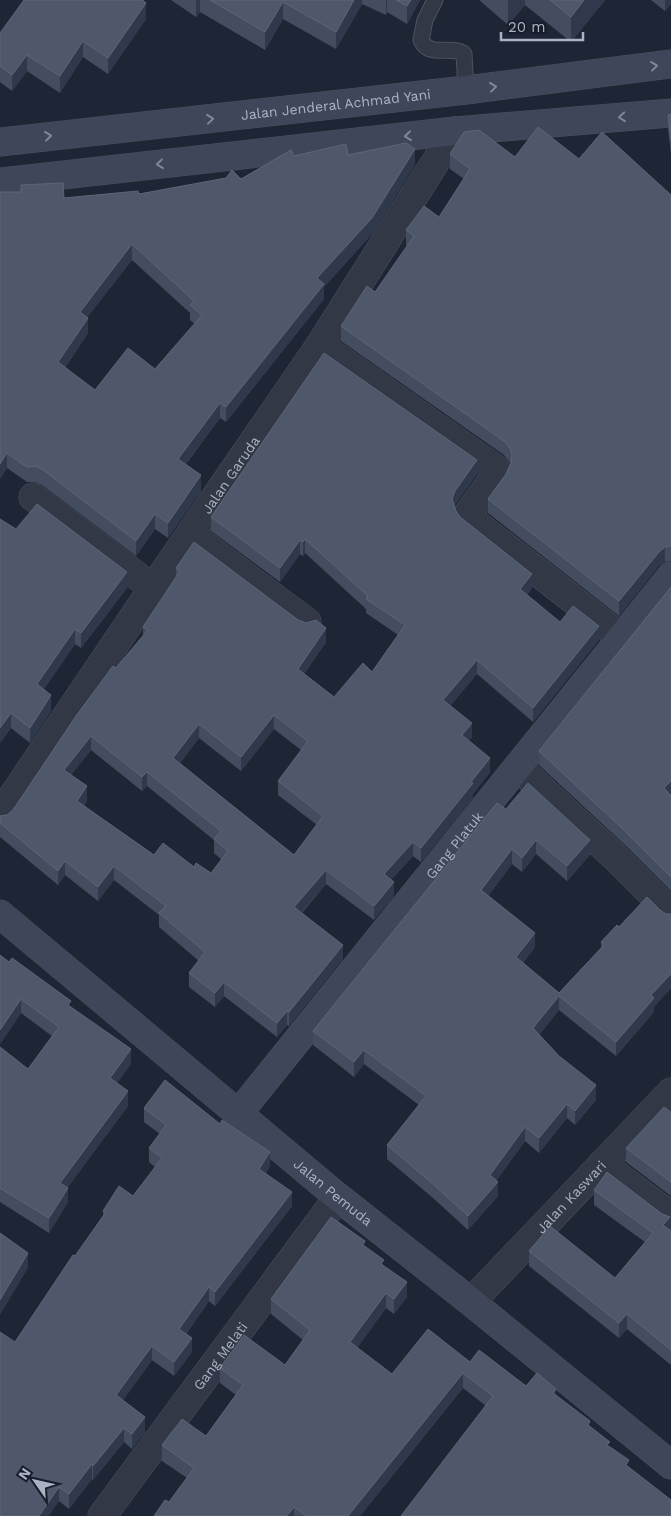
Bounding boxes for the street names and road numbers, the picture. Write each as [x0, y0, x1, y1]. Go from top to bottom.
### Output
street label: Jalan Jenderal Achmad Yani [240, 86, 432, 123]
street label: Jalan Garuda [199, 433, 263, 517]
street label: Gang Platuk [422, 808, 486, 882]
street label: Jalan Pemuda [291, 1156, 376, 1229]
street label: Jalan Kaswari [533, 1157, 609, 1237]
street label: Gang Melati [190, 1319, 251, 1393]

